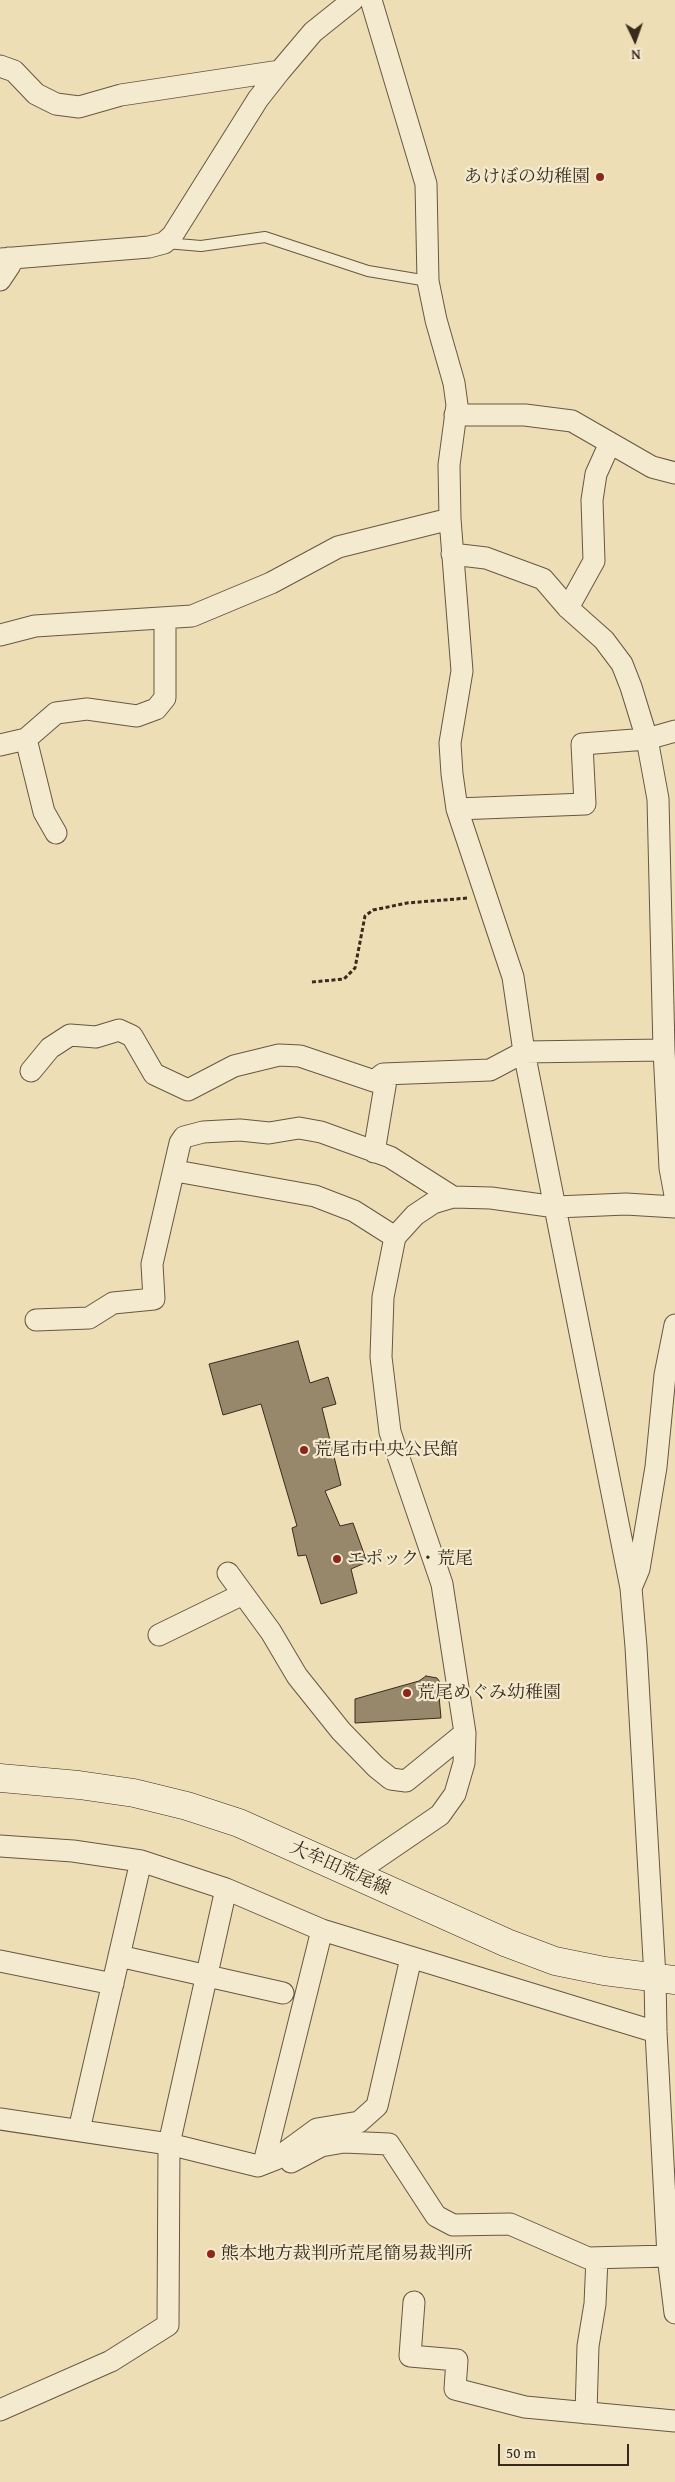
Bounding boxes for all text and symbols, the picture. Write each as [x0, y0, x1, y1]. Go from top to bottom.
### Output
north arrow [610, 15, 660, 65]
text: N [631, 45, 641, 65]
place label: あけぼの幼稚園 [464, 166, 590, 188]
marker: あけぼの幼稚園 [594, 171, 606, 183]
place label: 荒尾市中央公民館 [314, 1439, 458, 1461]
marker: 荒尾市中央公民館 [298, 1444, 310, 1456]
place label: エポック・荒尾 [347, 1548, 473, 1570]
marker: エポック・荒尾 [331, 1553, 343, 1565]
place label: 荒尾めぐみ幼稚園 [417, 1682, 561, 1704]
marker: 荒尾めぐみ幼稚園 [401, 1687, 413, 1699]
street label: 大牟田荒尾線 [286, 1837, 394, 1901]
place label: 熊本地方裁判所荒尾簡易裁判所 [221, 2243, 473, 2265]
marker: 熊本地方裁判所荒尾簡易裁判所 [205, 2248, 217, 2260]
scale bar [500, 2434, 631, 2466]
text: 50 m [506, 2442, 536, 2463]

